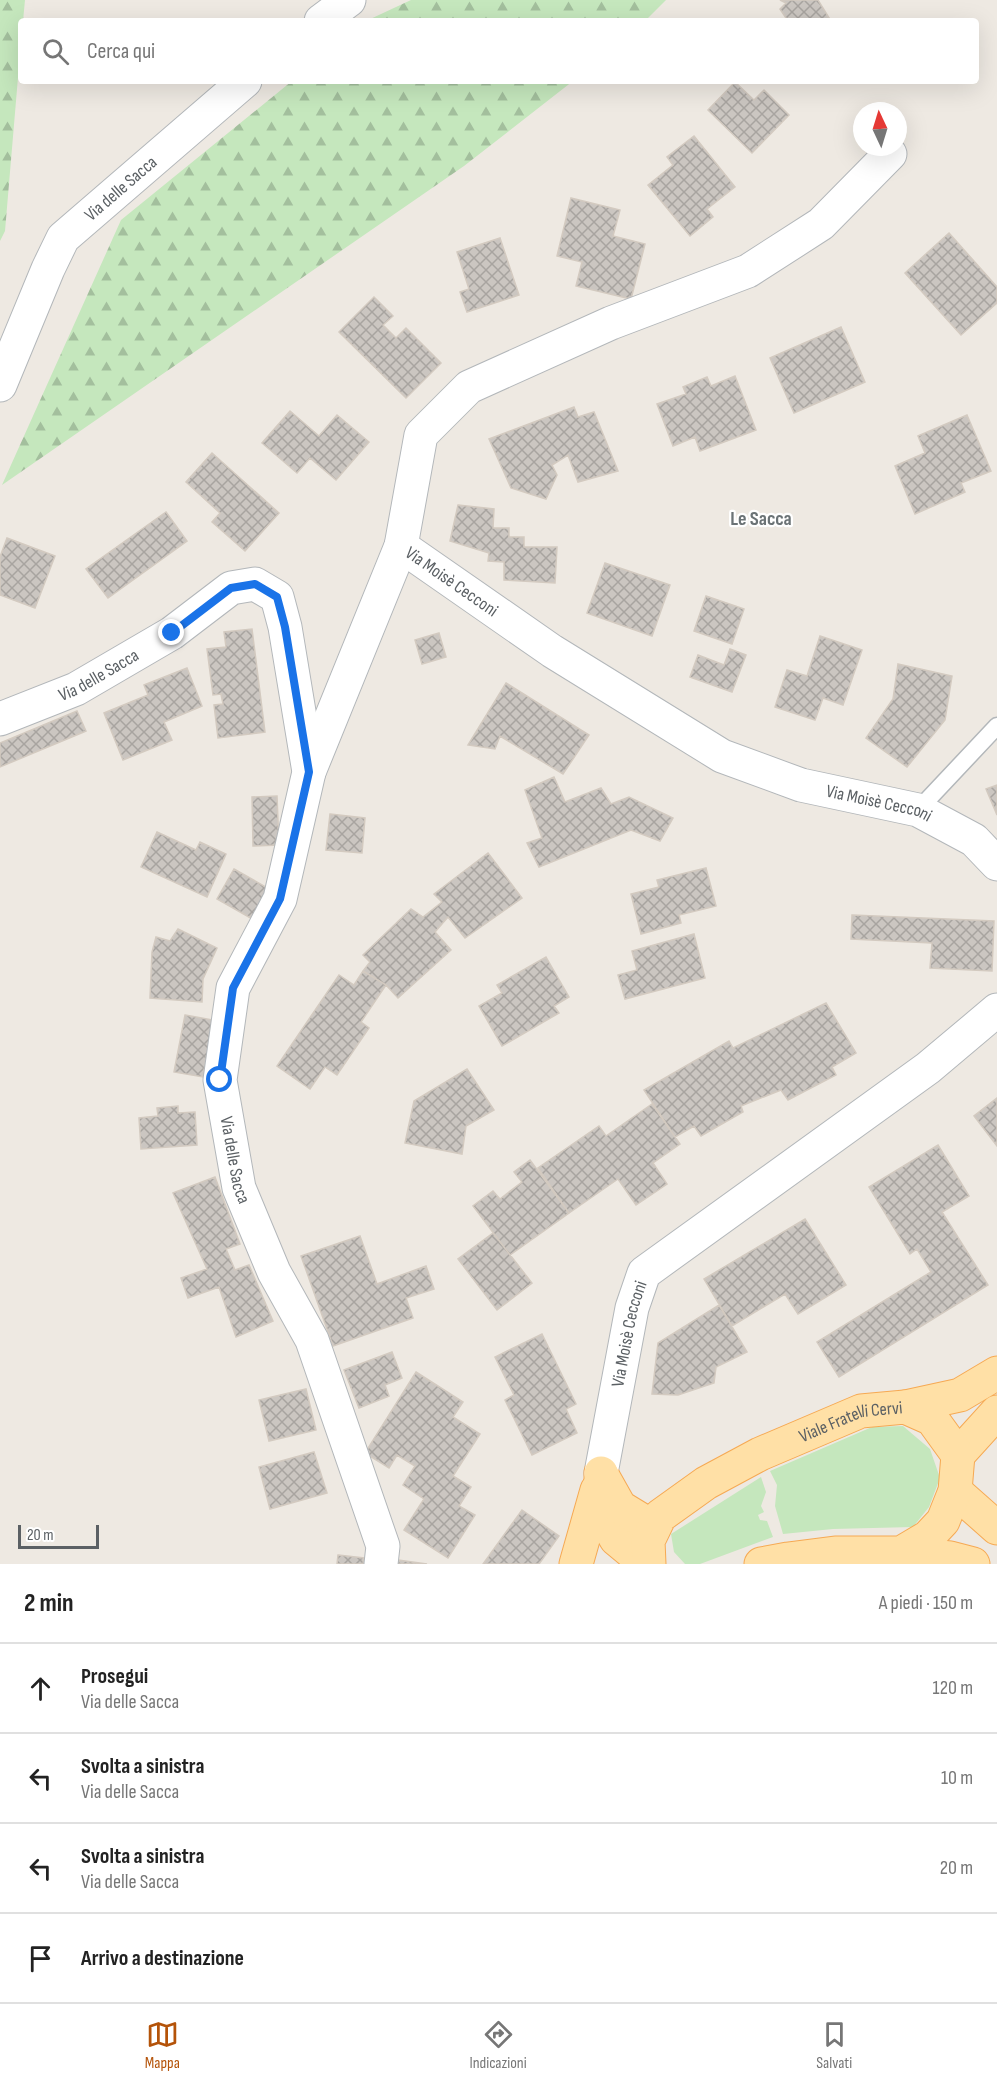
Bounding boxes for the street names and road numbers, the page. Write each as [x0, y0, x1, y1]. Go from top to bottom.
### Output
street label: Via delle Sacca [80, 152, 161, 226]
street label: Via Moisè Cecconi [401, 542, 502, 621]
street label: Via delle Sacca [56, 645, 143, 706]
street label: Via Moisè Cecconi [824, 781, 935, 827]
street label: Via delle Sacca [216, 1115, 254, 1207]
street label: Via Moisè Cecconi [607, 1278, 652, 1389]
street label: Viale Fratelli Cervi [796, 1397, 903, 1447]

